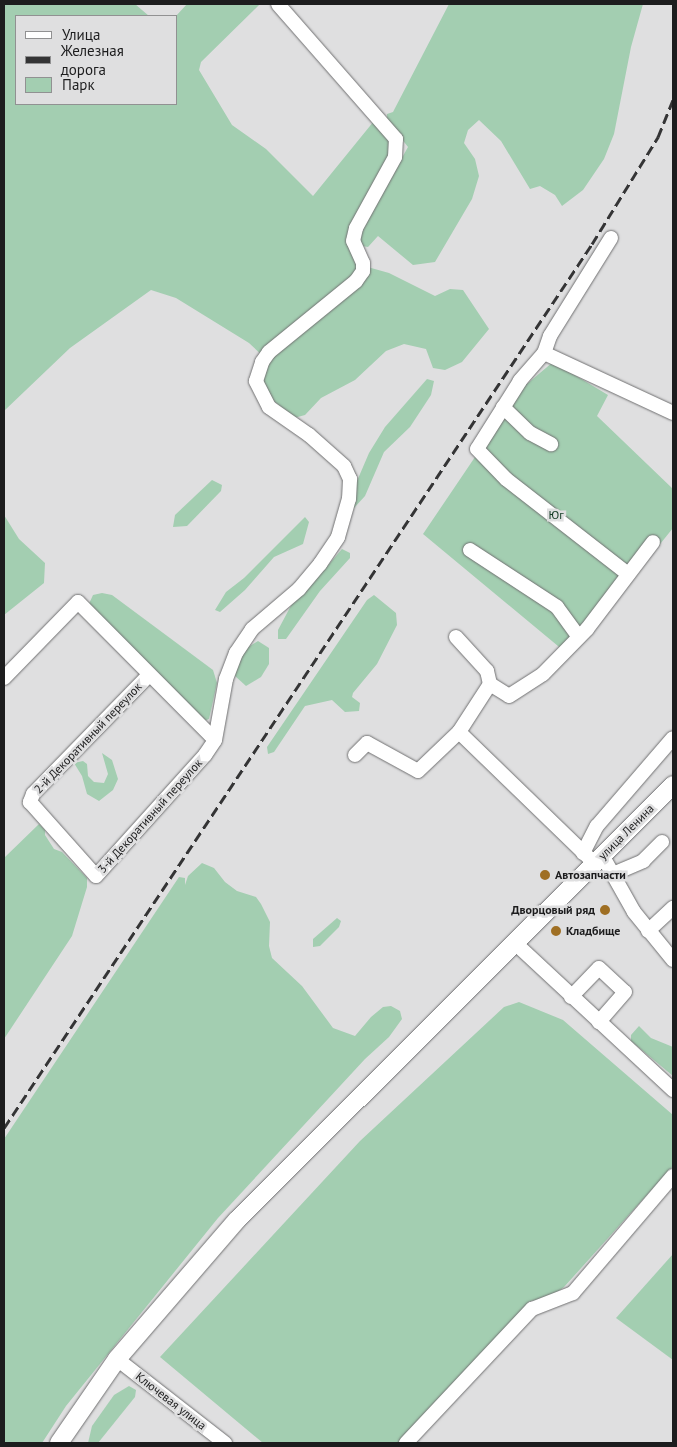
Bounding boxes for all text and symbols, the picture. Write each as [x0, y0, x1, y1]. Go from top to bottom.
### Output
legend [15, 15, 178, 105]
text: Улица [62, 25, 100, 44]
text: Железная дорога [61, 41, 124, 79]
text: Парк [62, 75, 95, 94]
park label: Юг [548, 508, 564, 522]
street label: 2-й Декоративный переулок [31, 679, 145, 797]
street label: 3-й Декоративный переулок [95, 756, 205, 876]
street label: улица Ленина [595, 801, 657, 863]
place label: Автозапчасти [555, 868, 626, 882]
marker: Автозапчасти [539, 869, 551, 881]
place label: Дворцовый ряд [511, 903, 595, 917]
marker: Дворцовый ряд [599, 904, 611, 916]
place label: Кладбище [566, 924, 620, 938]
marker: Кладбище [550, 925, 562, 937]
street label: Ключевая улица [133, 1369, 209, 1433]

